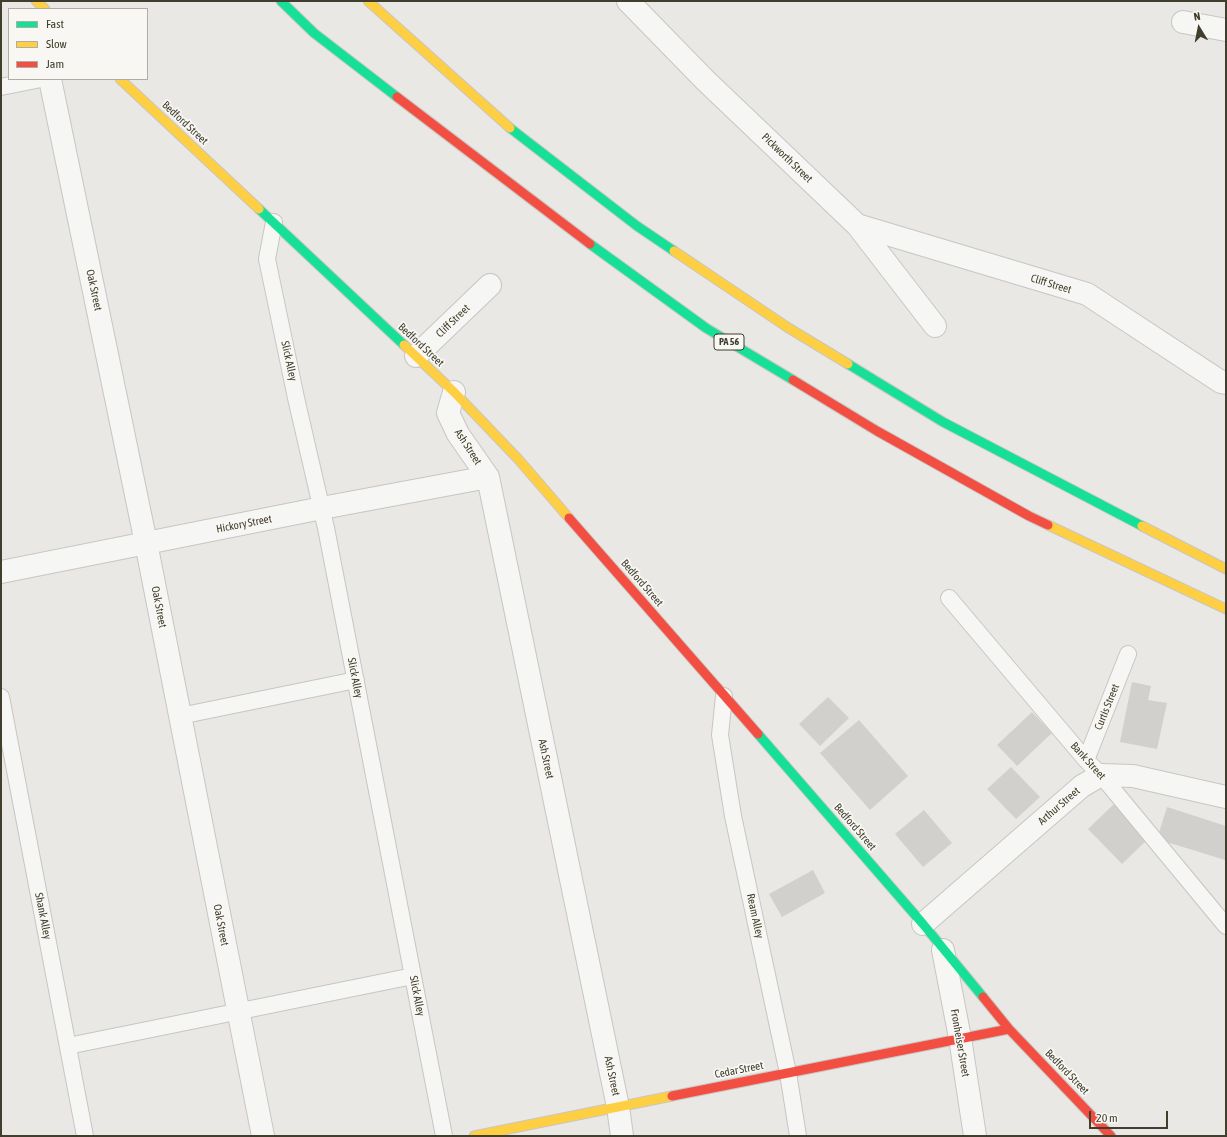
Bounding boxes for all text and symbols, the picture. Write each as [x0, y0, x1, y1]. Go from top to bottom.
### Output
legend [8, 8, 148, 80]
north arrow [1179, 8, 1219, 48]
text: N [1193, 10, 1201, 23]
text: Fast [46, 17, 64, 31]
text: Slow [46, 37, 67, 51]
text: Jam [46, 57, 64, 71]
street label: Bedford Street [159, 99, 211, 147]
street label: Pickworth Street [759, 130, 815, 186]
street label: Oak Street [83, 268, 105, 312]
street label: Cliff Street [1029, 272, 1073, 296]
street label: Cliff Street [433, 302, 473, 340]
street label: Bedford Street [395, 321, 447, 369]
road number: PA 56 [714, 334, 744, 350]
street label: Slick Alley [278, 340, 300, 382]
street label: Ash Street [452, 427, 484, 467]
street label: Hickory Street [215, 512, 273, 536]
street label: Bedford Street [618, 557, 666, 609]
street label: Oak Street [149, 585, 169, 629]
street label: Slick Alley [345, 657, 365, 699]
street label: Curtis Street [1092, 682, 1122, 732]
street label: Ash Street [535, 738, 557, 780]
street label: Bank Street [1068, 739, 1108, 783]
street label: Arthur Street [1035, 784, 1083, 828]
street label: Bedford Street [831, 801, 879, 853]
street label: Shank Alley [32, 892, 54, 940]
street label: Ream Alley [744, 892, 766, 940]
street label: Oak Street [211, 903, 231, 947]
street label: Slick Alley [407, 975, 427, 1017]
street label: Fronheiser Street [948, 1008, 972, 1078]
street label: Bedford Street [1042, 1047, 1092, 1097]
street label: Ash Street [601, 1055, 623, 1097]
street label: Cedar Street [714, 1059, 764, 1081]
scale bar [1091, 1103, 1170, 1129]
text: 20 m [1096, 1111, 1118, 1125]

